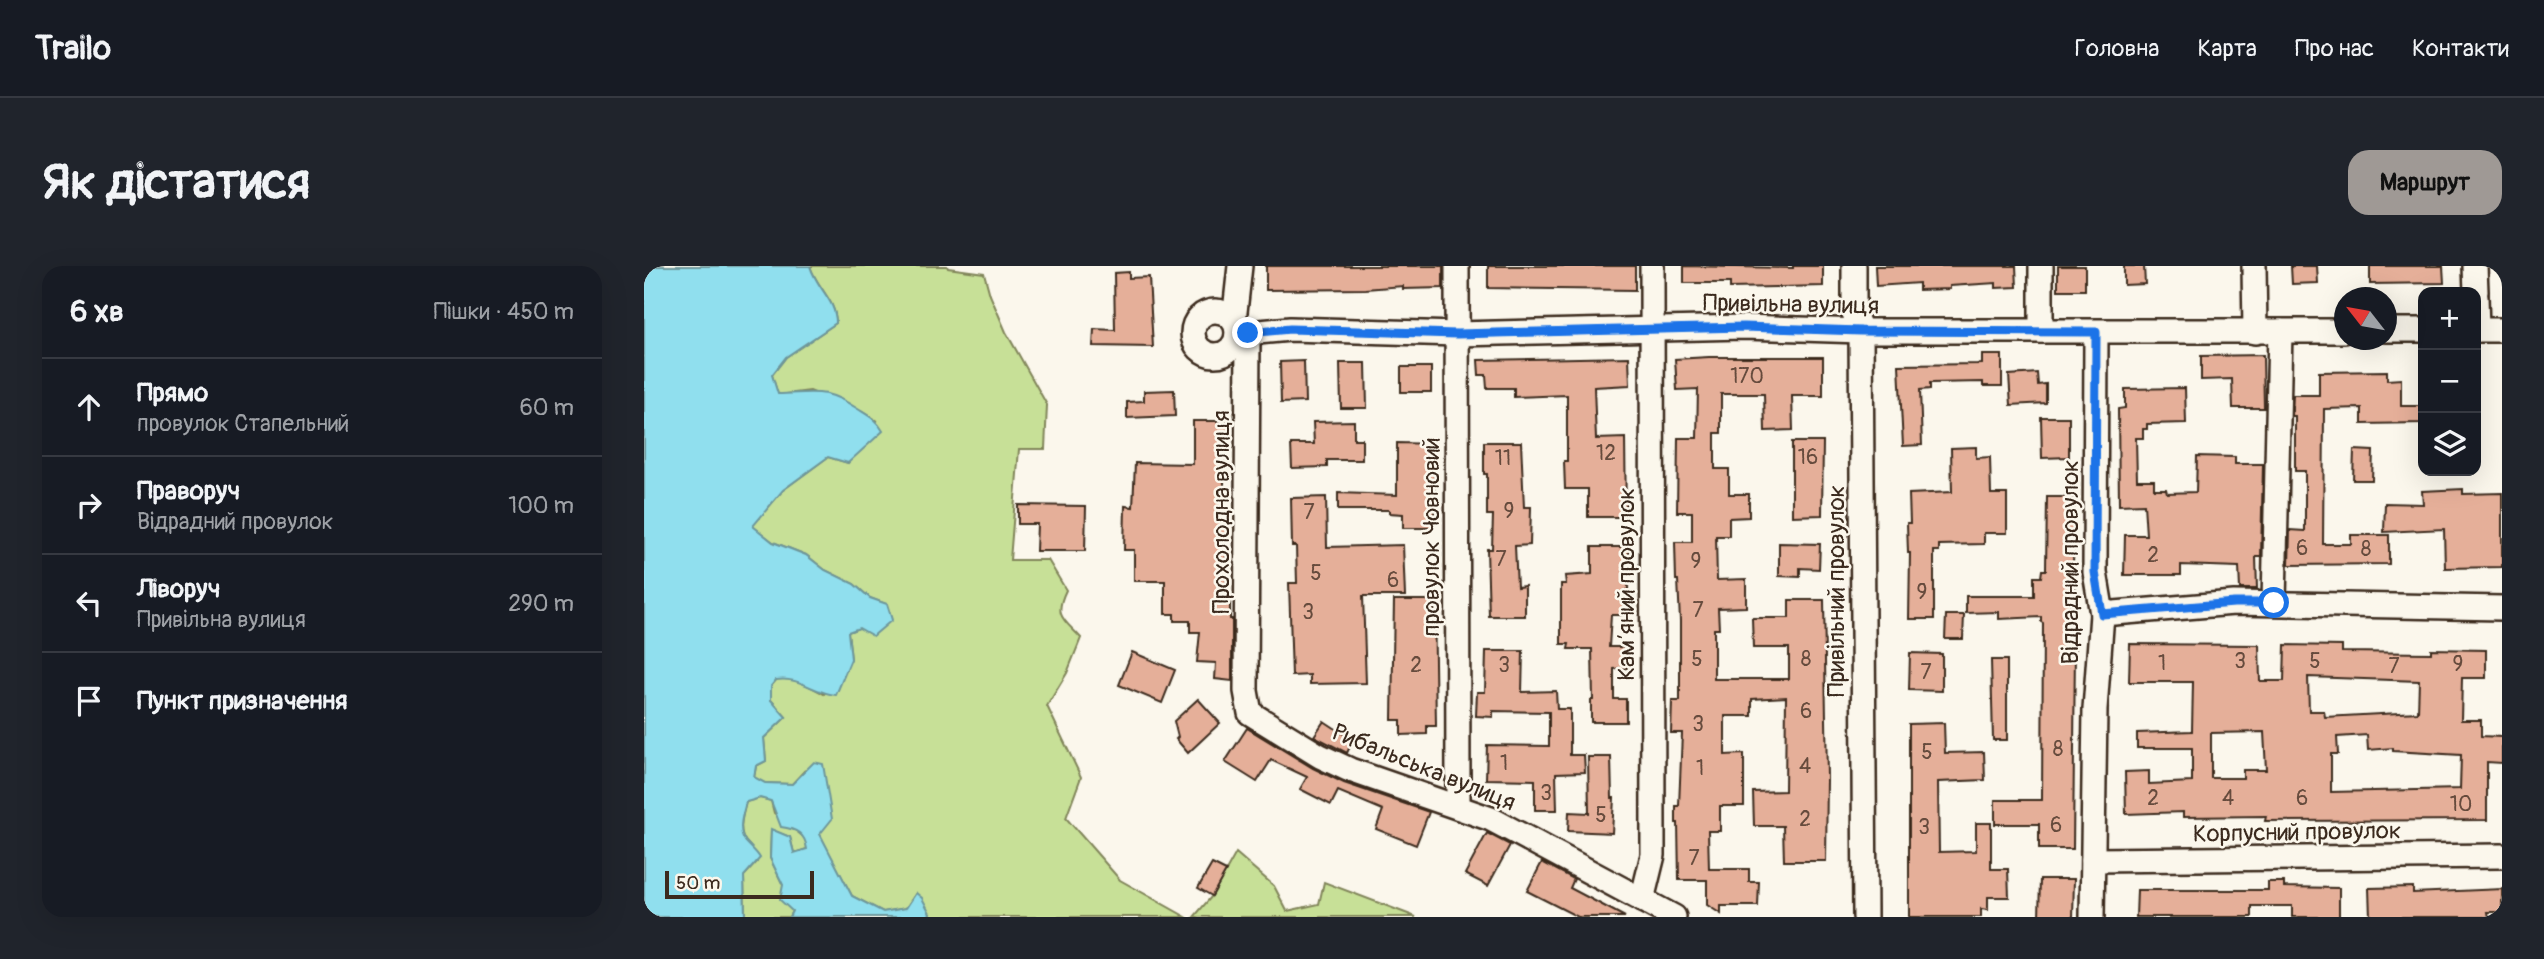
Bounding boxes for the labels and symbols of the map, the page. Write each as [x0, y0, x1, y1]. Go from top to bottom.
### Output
north arrow [2334, 287, 2397, 350]
street label: Привільна вулиця [1703, 288, 1879, 321]
route end [1232, 317, 1263, 348]
house number: 170 [1730, 363, 1764, 390]
street label: Прохолодна вулиця [1207, 410, 1236, 614]
street label: провулок Човновий [1417, 437, 1446, 637]
house number: 12 [1596, 440, 1616, 467]
house number: 16 [1798, 444, 1818, 471]
house number: 11 [1495, 445, 1511, 472]
street label: Відрадний провулок [2056, 460, 2085, 664]
street label: Привільний провулок [1822, 485, 1851, 697]
street label: Камʼяний провулок [1612, 487, 1641, 681]
house number: 9 [1504, 498, 1514, 525]
house number: 7 [1303, 499, 1315, 526]
house number: 6 [2296, 535, 2308, 562]
house number: 8 [2361, 536, 2371, 563]
house number: 2 [2147, 542, 2159, 569]
house number: 7 [1495, 546, 1507, 573]
house number: 9 [1691, 548, 1701, 575]
house number: 5 [1310, 560, 1322, 587]
house number: 6 [1387, 567, 1399, 594]
house number: 9 [1917, 579, 1927, 606]
route start [2258, 587, 2289, 618]
house number: 7 [1692, 597, 1704, 624]
house number: 3 [1302, 599, 1314, 626]
house number: 5 [1691, 646, 1703, 673]
house number: 8 [1801, 646, 1811, 673]
house number: 3 [2234, 648, 2246, 675]
house number: 5 [2309, 648, 2321, 675]
house number: 1 [2158, 650, 2166, 677]
house number: 9 [2453, 651, 2463, 678]
house number: 2 [1410, 652, 1422, 679]
house number: 3 [1498, 652, 1510, 679]
house number: 7 [2388, 653, 2400, 680]
house number: 7 [1920, 659, 1932, 686]
house number: 6 [1800, 698, 1812, 725]
house number: 3 [1692, 711, 1704, 738]
street label: Рибальська вулиця [1328, 718, 1520, 817]
house number: 8 [2053, 736, 2063, 763]
house number: 5 [1921, 739, 1933, 766]
house number: 1 [1500, 750, 1508, 777]
house number: 4 [1799, 753, 1811, 780]
house number: 1 [1696, 755, 1704, 782]
house number: 3 [1540, 780, 1552, 807]
house number: 2 [2147, 785, 2159, 812]
house number: 4 [2222, 785, 2234, 812]
house number: 6 [2296, 785, 2308, 812]
house number: 10 [2450, 791, 2472, 818]
house number: 5 [1595, 802, 1607, 829]
house number: 2 [1799, 806, 1811, 833]
house number: 6 [2050, 812, 2062, 839]
house number: 3 [1918, 814, 1930, 841]
street label: Корпусний провулок [2193, 816, 2401, 849]
house number: 7 [1688, 845, 1700, 872]
scale bar [665, 868, 814, 900]

